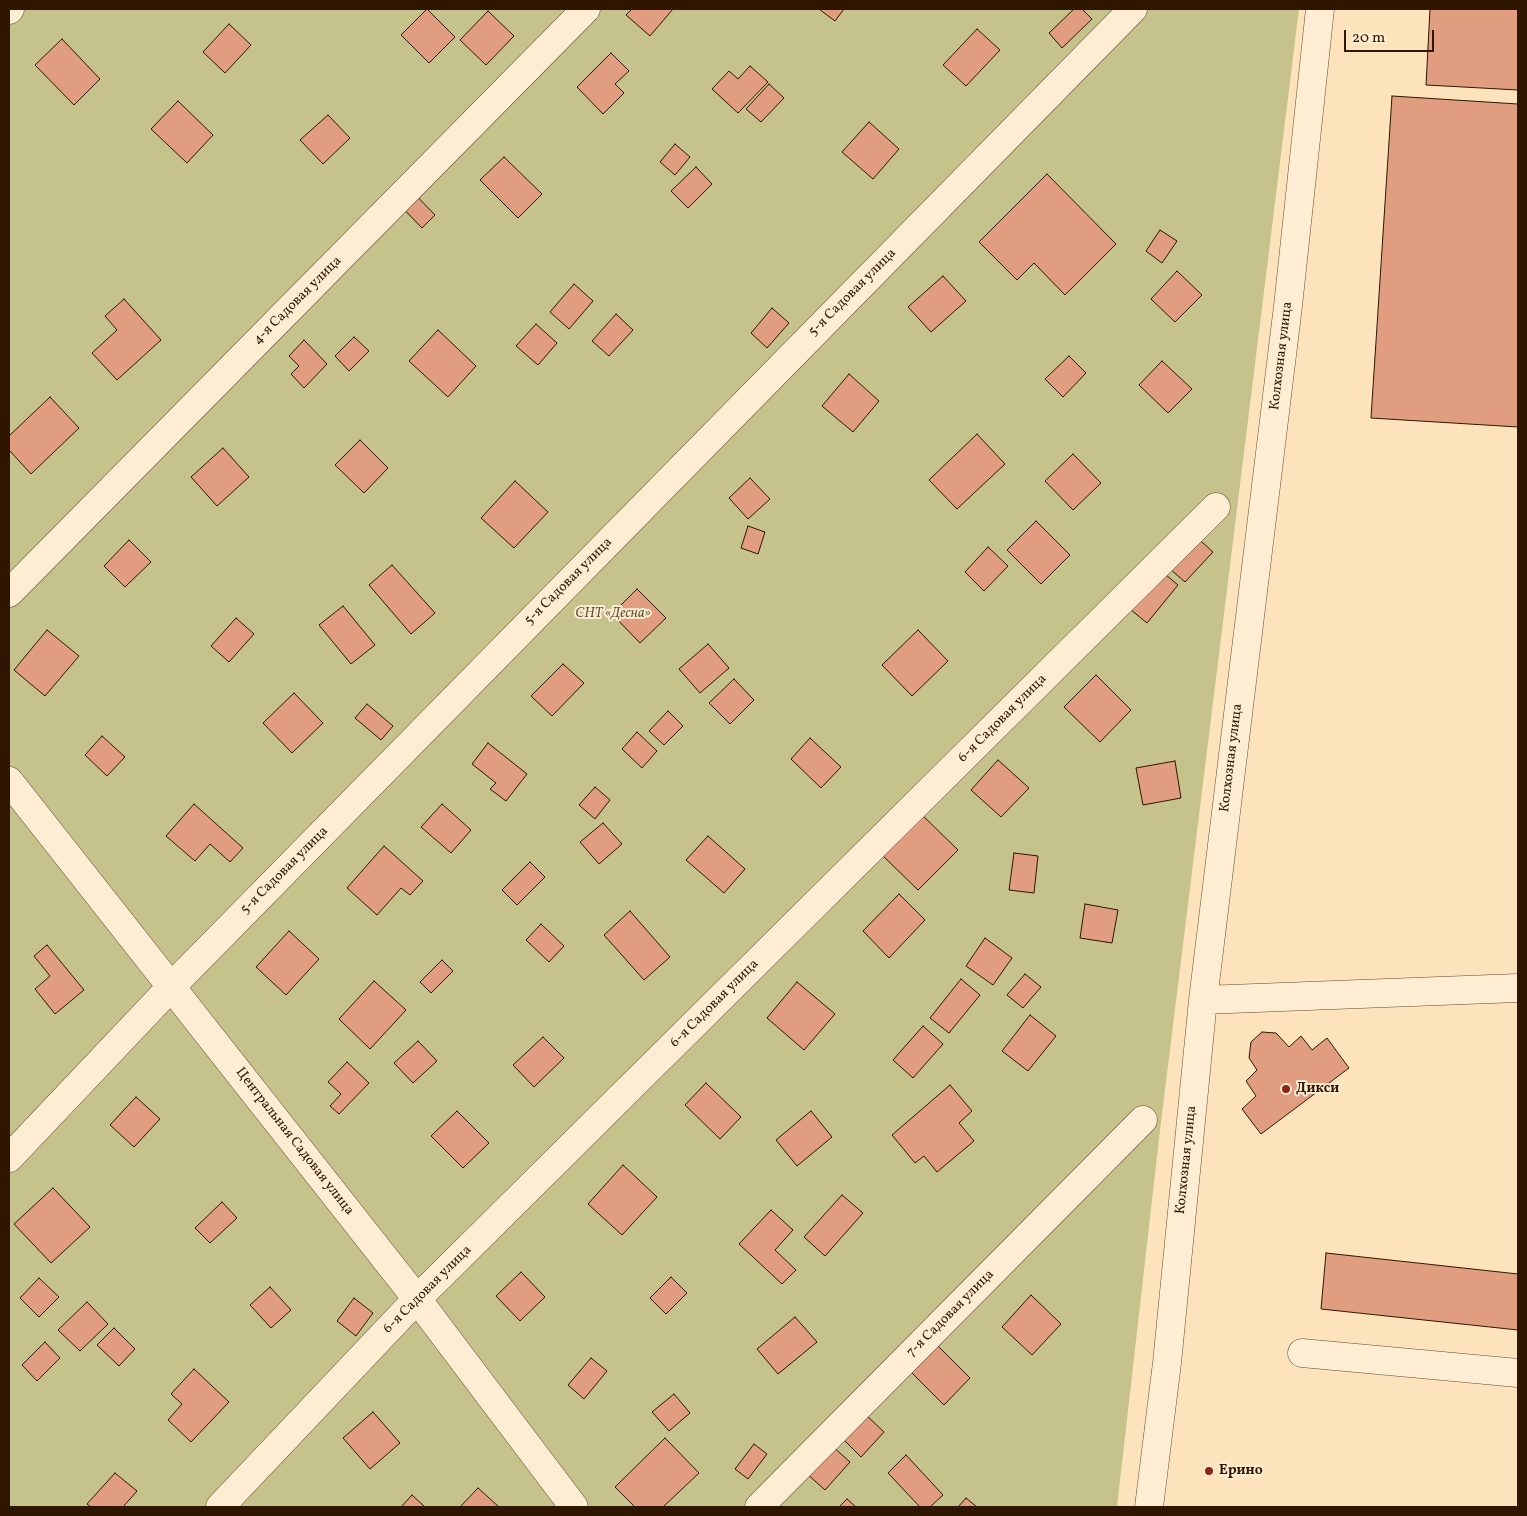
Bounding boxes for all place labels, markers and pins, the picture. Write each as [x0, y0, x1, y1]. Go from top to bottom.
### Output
place label: Дикси [1296, 1081, 1339, 1097]
marker: Дикси [1280, 1083, 1292, 1095]
place label: Ерино [1219, 1463, 1263, 1479]
marker: Ерино [1203, 1465, 1215, 1477]

